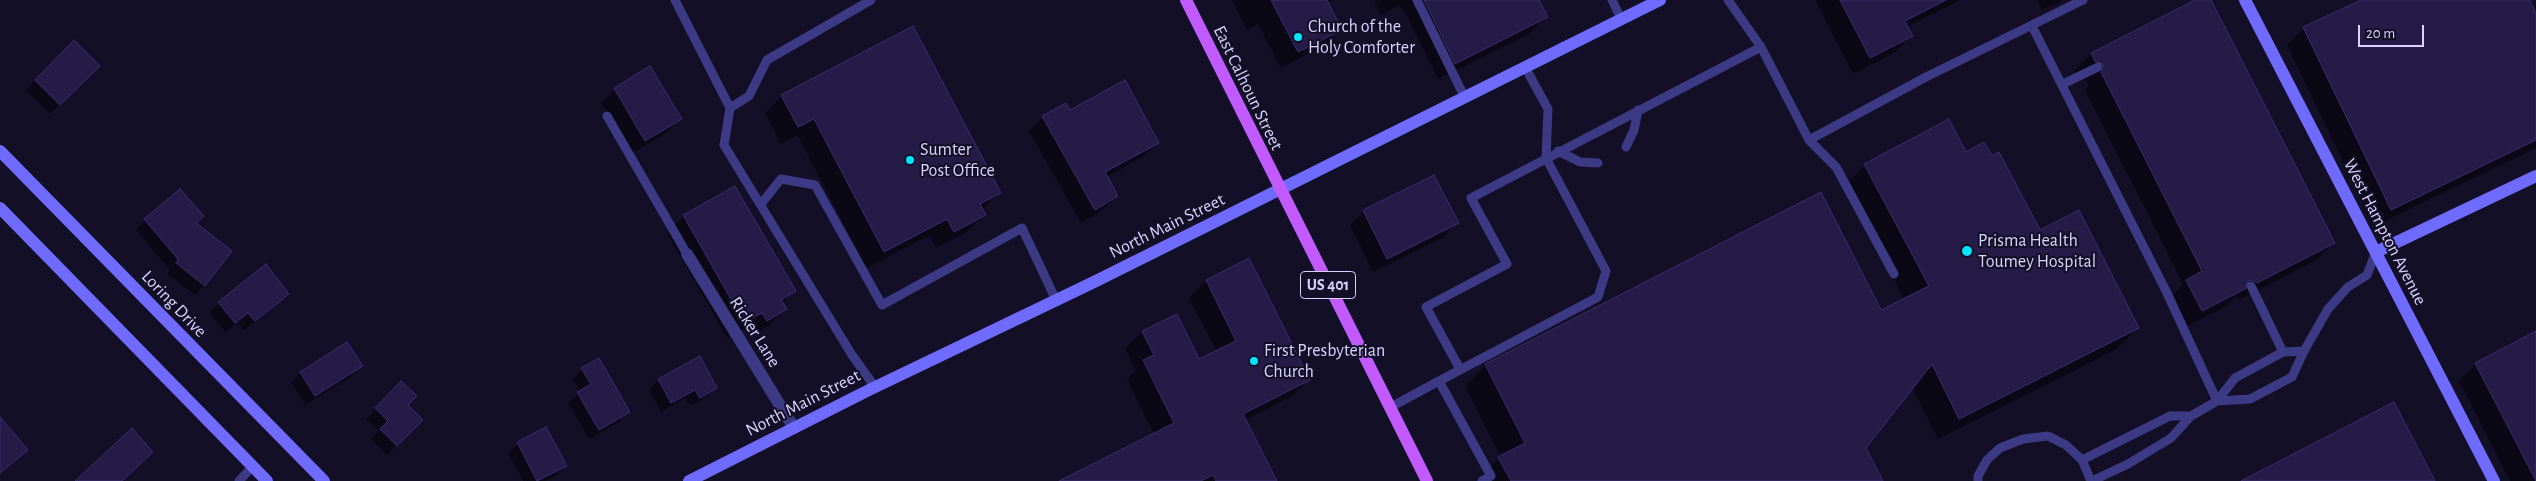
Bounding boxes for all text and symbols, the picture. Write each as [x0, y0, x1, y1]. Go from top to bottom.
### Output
scale bar [2361, 15, 2427, 47]
place label: Church of the Holy Comforter [1308, 16, 1415, 58]
street label: East Calhoun Street [1208, 22, 1288, 154]
text: 20 m [2366, 26, 2395, 41]
marker: Church of the Holy Comforter [1292, 31, 1304, 43]
place label: Sumter Post Office [920, 139, 995, 182]
marker: Sumter Post Office [904, 154, 916, 166]
street label: West Hampton Avenue [2339, 155, 2431, 309]
street label: North Main Street [1106, 189, 1228, 263]
place label: Prisma Health Toumey Hospital [1978, 230, 2096, 272]
marker: Prisma Health Toumey Hospital [1960, 244, 1974, 258]
street label: Loring Drive [137, 266, 211, 342]
road number: US 401 [1300, 272, 1356, 298]
street label: Ricker Lane [725, 293, 785, 371]
place label: First Presbyterian Church [1264, 340, 1385, 382]
marker: First Presbyterian Church [1248, 355, 1260, 367]
street label: North Main Street [742, 365, 864, 441]

